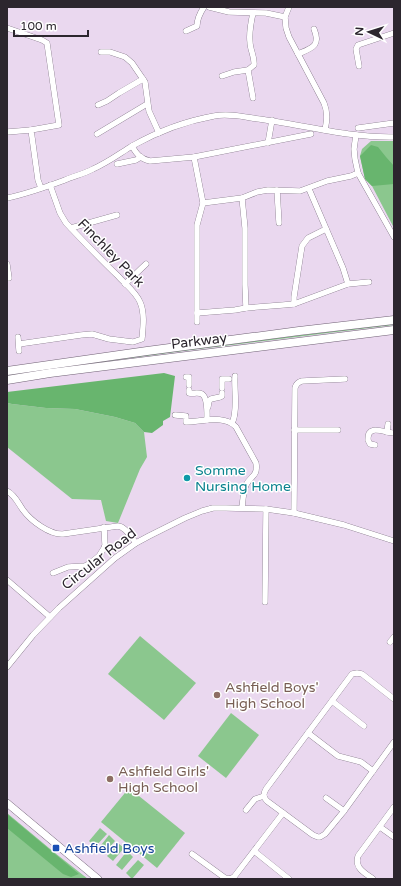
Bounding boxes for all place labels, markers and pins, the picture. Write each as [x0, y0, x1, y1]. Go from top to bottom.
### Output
place label: Somme Nursing Home [195, 462, 291, 495]
marker: Somme Nursing Home [182, 473, 192, 483]
place label: Ashfield Boys' High School [225, 679, 319, 712]
marker: Ashfield Boys' High School [212, 690, 222, 700]
place label: Ashfield Girls' High School [118, 763, 209, 796]
marker: Ashfield Girls' High School [105, 774, 115, 784]
place label: Ashfield Boys [64, 840, 155, 857]
marker: Ashfield Boys [51, 843, 61, 853]

